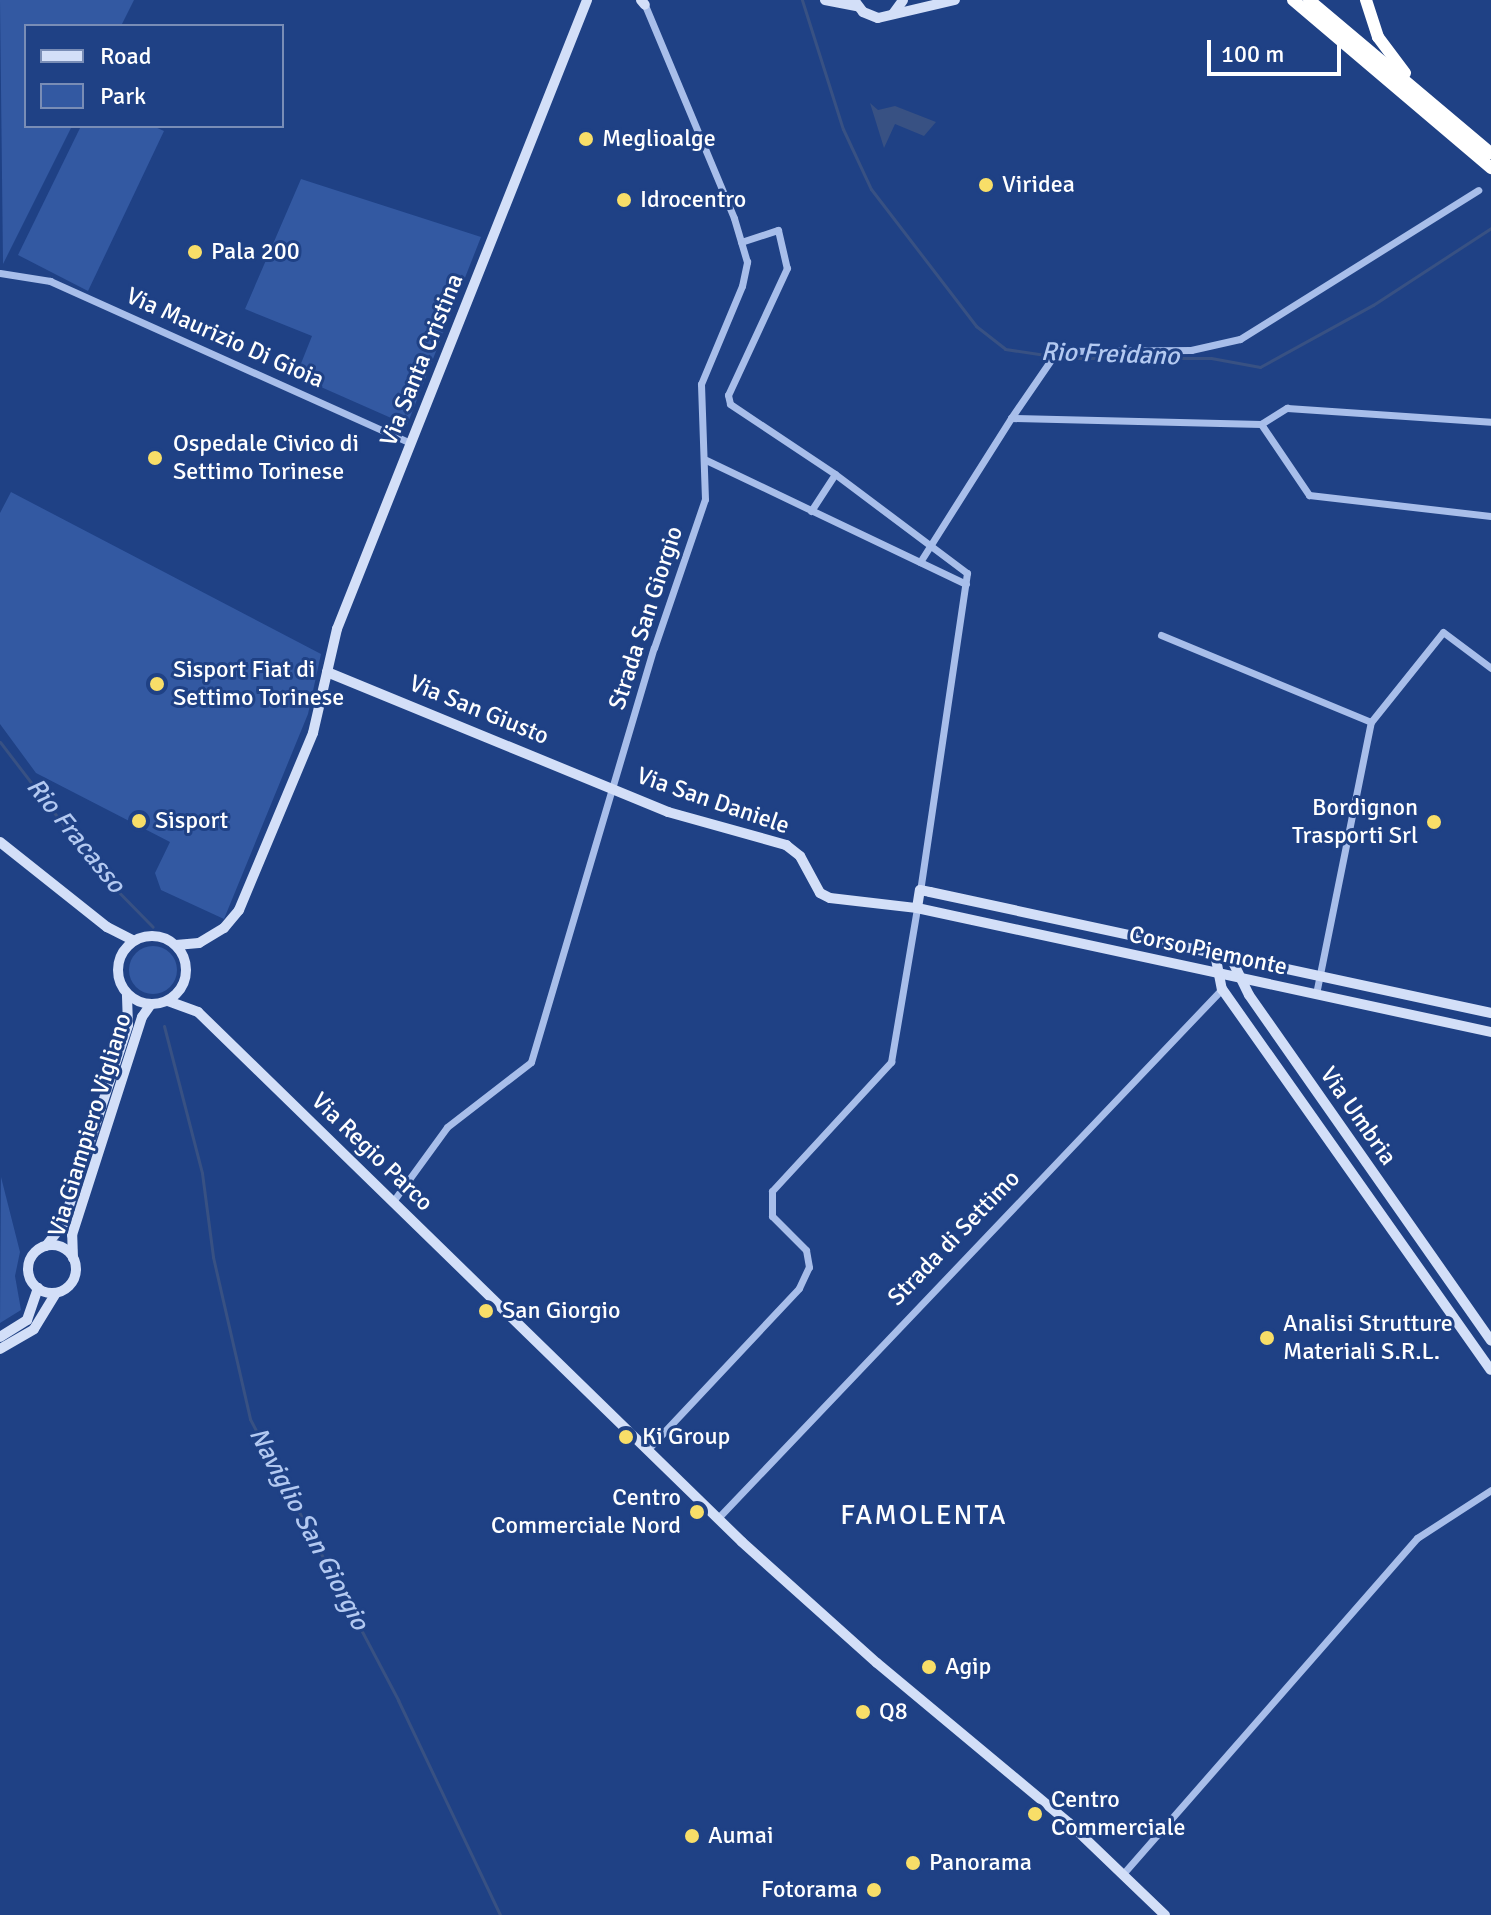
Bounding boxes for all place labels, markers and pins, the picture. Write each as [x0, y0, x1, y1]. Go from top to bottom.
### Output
place label: Meglioalge [602, 125, 716, 153]
marker: Meglioalge [577, 130, 595, 148]
place label: Viridea [1002, 171, 1075, 199]
marker: Viridea [977, 176, 995, 194]
place label: Idrocentro [640, 186, 746, 214]
marker: Idrocentro [615, 191, 633, 209]
place label: Pala 200 [211, 238, 300, 266]
marker: Pala 200 [186, 243, 204, 261]
place label: Ospedale Civico di Settimo Torinese [173, 430, 359, 486]
marker: Ospedale Civico di Settimo Torinese [144, 447, 166, 469]
place label: Sisport Fiat di Settimo Torinese [173, 656, 344, 712]
marker: Sisport Fiat di Settimo Torinese [148, 675, 166, 693]
place label: Bordignon Trasporti Srl [1292, 794, 1418, 850]
place label: Sisport [155, 807, 228, 835]
marker: Sisport [130, 812, 148, 830]
marker: Bordignon Trasporti Srl [1425, 813, 1443, 831]
place label: San Giorgio [502, 1297, 620, 1325]
marker: San Giorgio [477, 1302, 495, 1320]
place label: Analisi Strutture Materiali S.R.L. [1283, 1310, 1453, 1366]
marker: Analisi Strutture Materiali S.R.L. [1258, 1329, 1276, 1347]
place label: Ki Group [642, 1423, 730, 1451]
marker: Ki Group [617, 1428, 635, 1446]
place label: Centro Commerciale Nord [491, 1484, 681, 1540]
marker: Centro Commerciale Nord [688, 1503, 706, 1521]
place label: Agip [945, 1653, 991, 1681]
marker: Agip [920, 1658, 938, 1676]
place label: Q8 [879, 1698, 908, 1726]
marker: Q8 [854, 1703, 872, 1721]
place label: Centro Commerciale [1051, 1786, 1185, 1842]
marker: Centro Commerciale [1026, 1805, 1044, 1823]
place label: Aumai [708, 1822, 773, 1850]
marker: Aumai [683, 1827, 701, 1845]
place label: Panorama [929, 1849, 1032, 1877]
marker: Panorama [904, 1854, 922, 1872]
place label: Fotorama [761, 1876, 858, 1904]
marker: Fotorama [865, 1881, 883, 1899]

